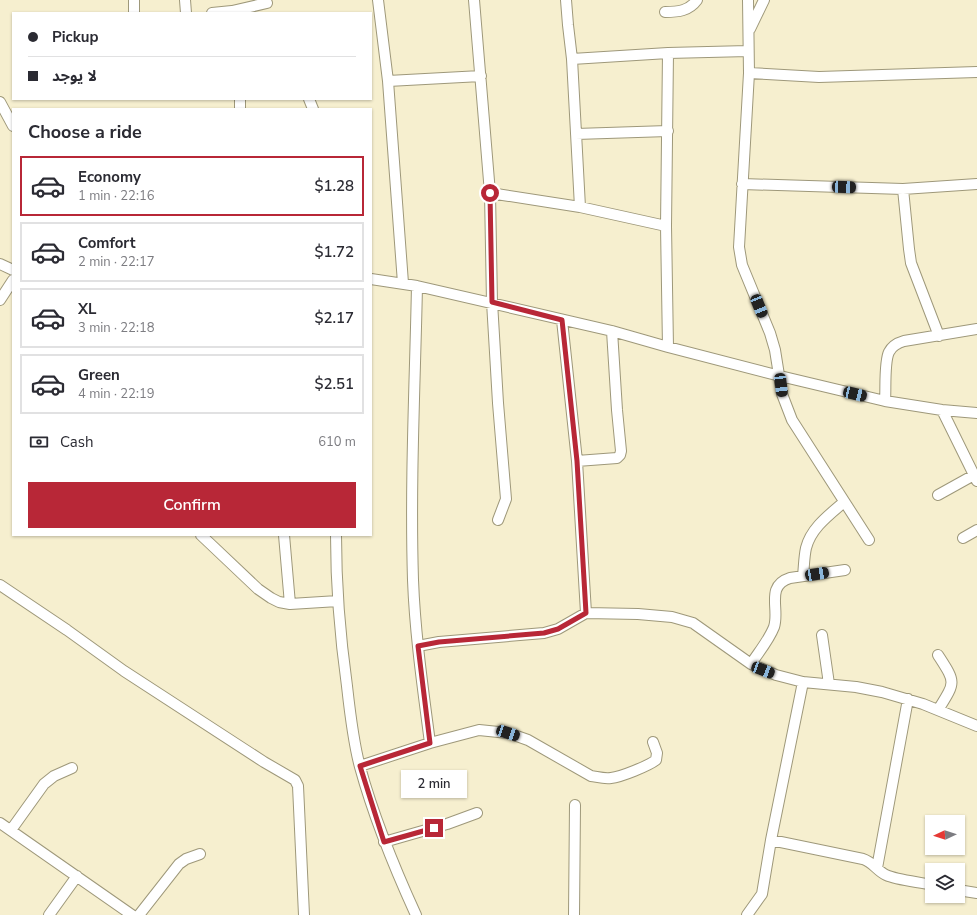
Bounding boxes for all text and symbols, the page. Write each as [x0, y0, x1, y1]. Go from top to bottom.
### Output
text: Pickup [52, 27, 98, 47]
text: لا يوجد [52, 66, 97, 86]
text: Choose a ride [28, 120, 142, 144]
text: Economy [78, 167, 141, 187]
icon: car [30, 168, 66, 204]
text: $1.28 [314, 176, 354, 196]
car [832, 181, 856, 193]
route start [481, 184, 499, 202]
text: 1 min · 22:16 [78, 187, 154, 205]
text: Comfort [78, 233, 135, 253]
icon: car [30, 234, 66, 270]
text: $1.72 [314, 242, 354, 262]
text: 2 min · 22:17 [78, 253, 154, 271]
car [749, 293, 769, 319]
text: XL [78, 299, 97, 319]
icon: car [30, 300, 66, 336]
text: $2.17 [314, 308, 354, 328]
text: 3 min · 22:18 [78, 319, 154, 337]
text: Green [78, 365, 120, 385]
icon: car [30, 366, 66, 402]
car [774, 372, 788, 398]
text: $2.51 [314, 374, 354, 394]
text: 4 min · 22:19 [78, 385, 154, 403]
car [842, 385, 868, 403]
icon: cash [28, 431, 50, 453]
text: Cash [60, 432, 94, 452]
text: 610 m [318, 433, 356, 451]
button: Confirm [28, 482, 356, 528]
car [804, 566, 830, 582]
car [750, 660, 776, 680]
car [495, 724, 521, 742]
callout: 2 min [401, 770, 467, 798]
text: 2 min [417, 775, 451, 793]
north arrow [925, 815, 965, 855]
map controls [925, 815, 965, 903]
route end [425, 819, 443, 837]
button: layers [925, 863, 965, 903]

